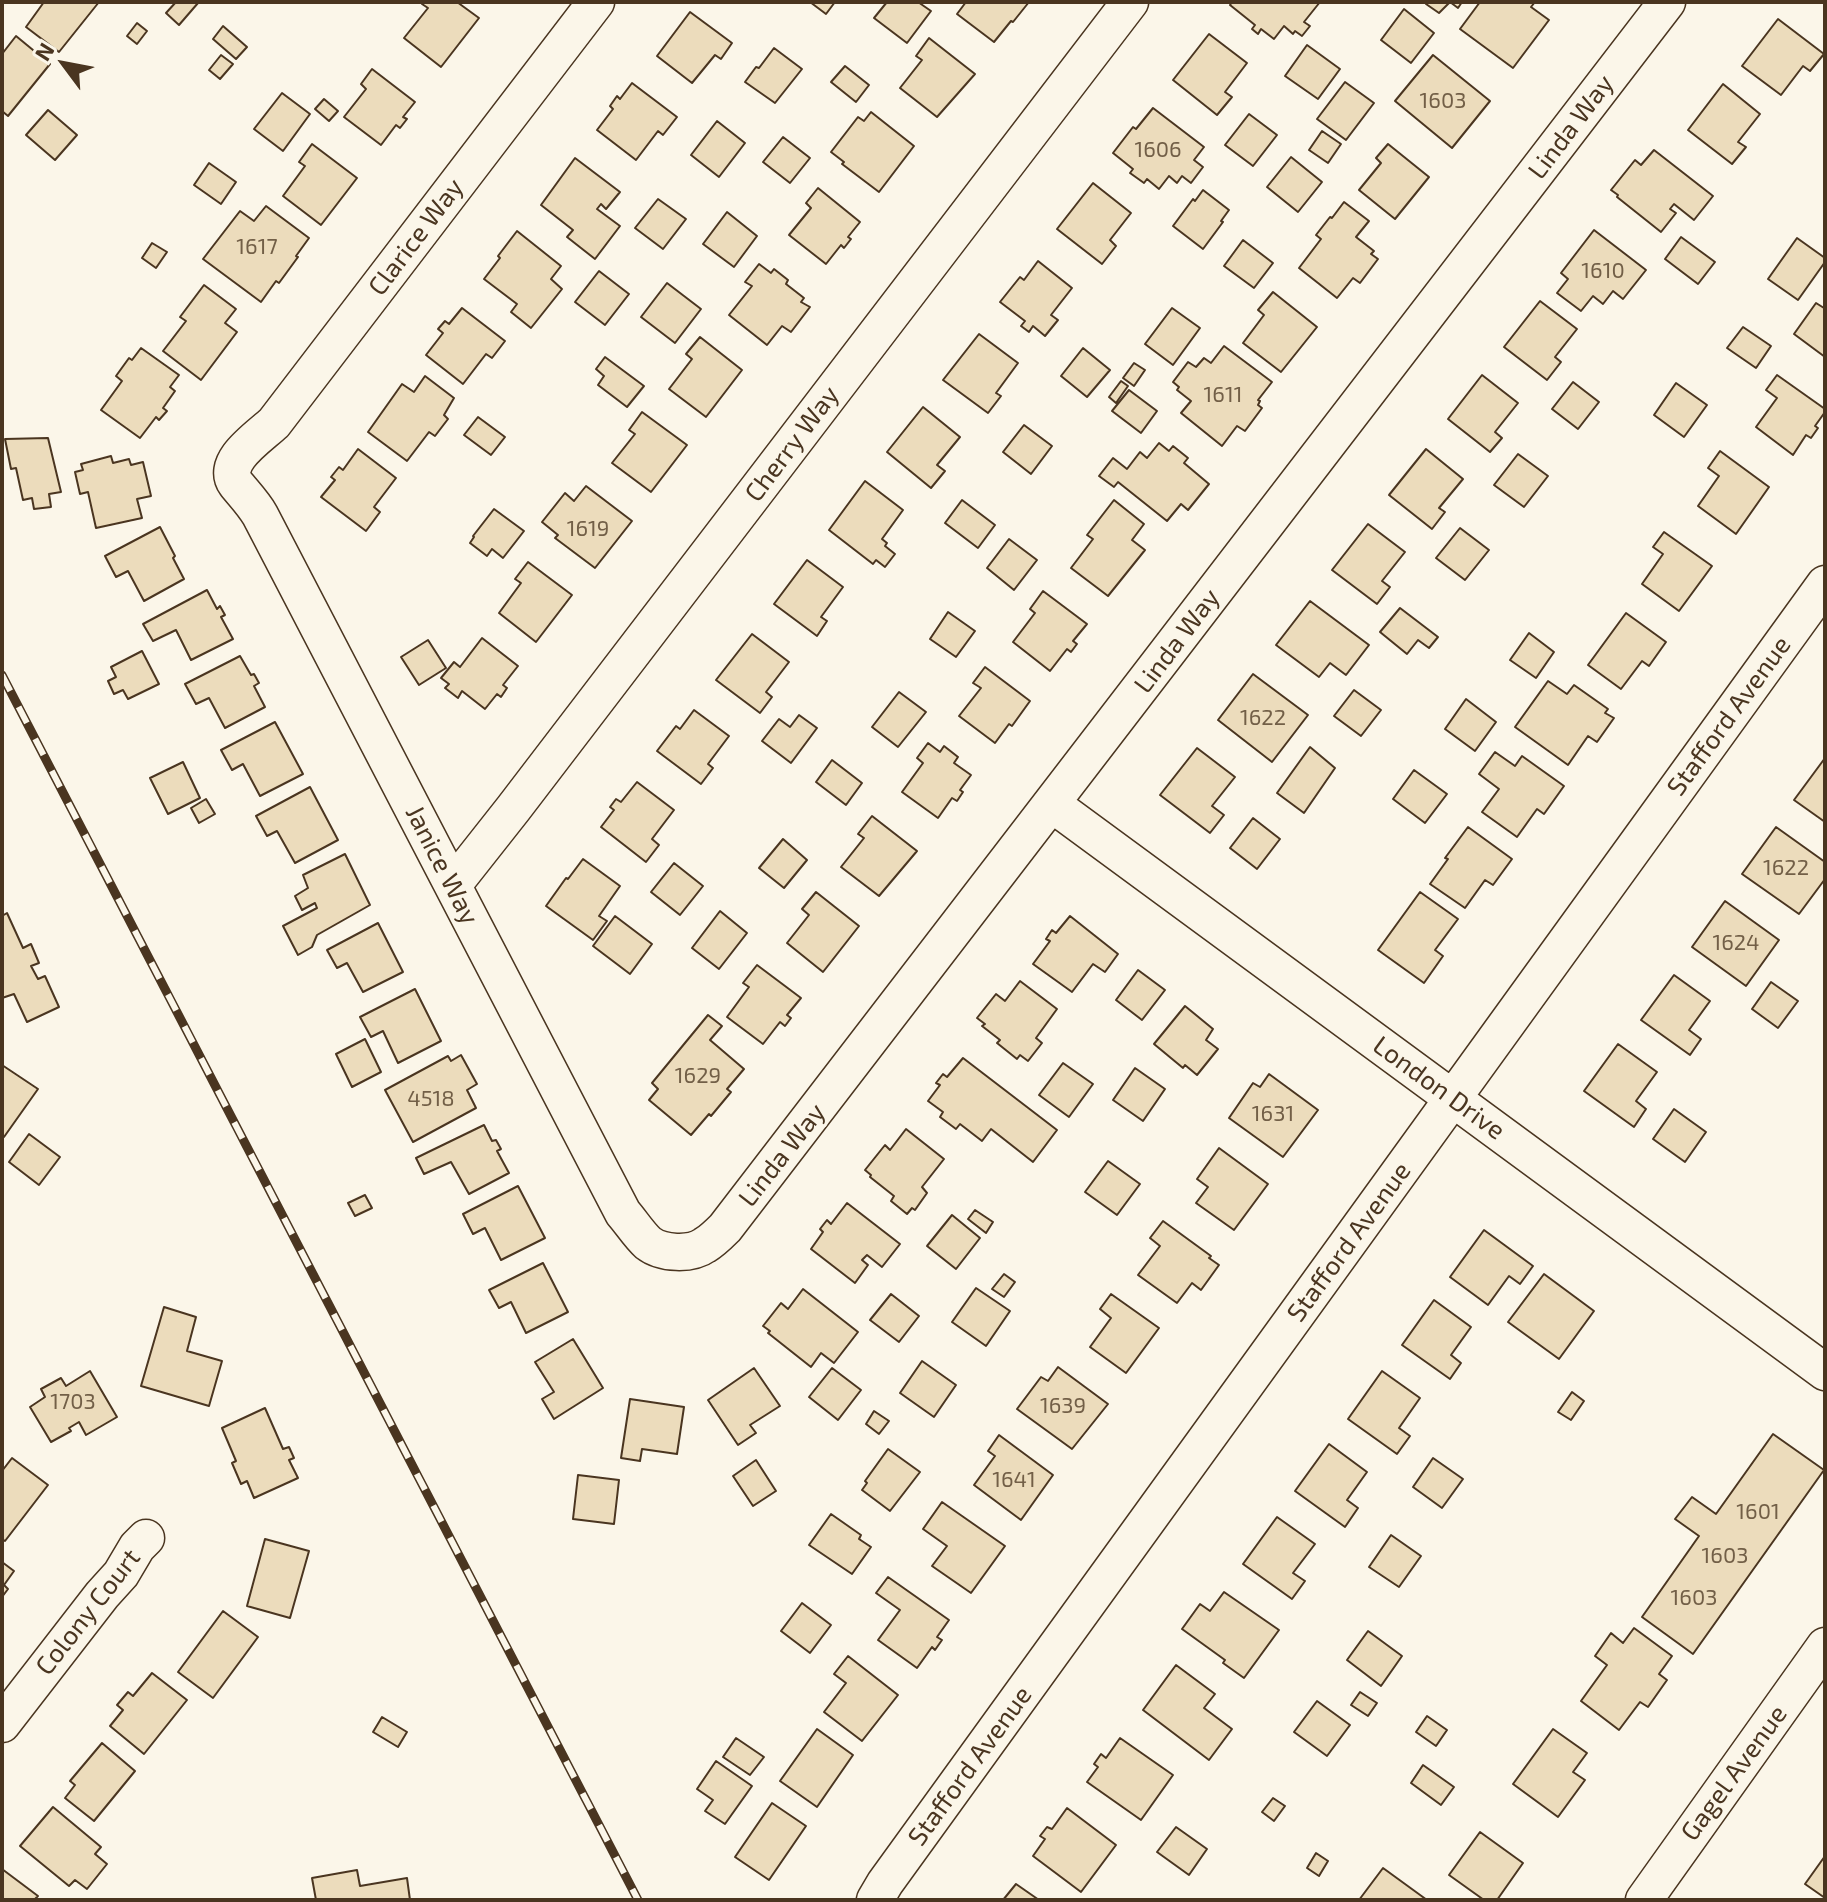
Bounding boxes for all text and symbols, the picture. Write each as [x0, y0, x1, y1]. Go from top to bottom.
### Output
north arrow [24, 24, 104, 104]
text: N [28, 38, 59, 65]
street label: Linda Way [1522, 69, 1620, 185]
house number: 1603 [1420, 88, 1466, 114]
house number: 1606 [1134, 137, 1182, 163]
street label: Clarice Way [362, 172, 470, 302]
house number: 1617 [236, 234, 278, 260]
house number: 1610 [1581, 258, 1625, 284]
street label: Cherry Way [738, 380, 846, 508]
house number: 1611 [1204, 382, 1242, 408]
house number: 1619 [567, 516, 609, 542]
street label: Linda Way [1128, 583, 1226, 699]
street label: Stafford Avenue [1661, 630, 1797, 802]
house number: 1622 [1240, 705, 1286, 731]
street label: Janice Way [399, 800, 485, 930]
house number: 1622 [1763, 855, 1809, 881]
house number: 1624 [1712, 930, 1760, 956]
street label: London Drive [1367, 1030, 1511, 1146]
house number: 1629 [675, 1063, 721, 1089]
house number: 4518 [407, 1086, 455, 1112]
street label: Linda Way [732, 1097, 832, 1213]
house number: 1631 [1252, 1101, 1294, 1127]
street label: Stafford Avenue [1281, 1156, 1417, 1328]
house number: 1703 [50, 1389, 96, 1415]
house number: 1639 [1040, 1393, 1086, 1419]
house number: 1641 [992, 1467, 1036, 1493]
house number: 1601 [1736, 1499, 1780, 1525]
street label: Colony Court [29, 1543, 147, 1681]
house number: 1603 [1702, 1543, 1748, 1569]
house number: 1603 [1671, 1585, 1717, 1611]
street label: Stafford Avenue [902, 1680, 1038, 1852]
street label: Gagel Avenue [1674, 1699, 1794, 1847]

